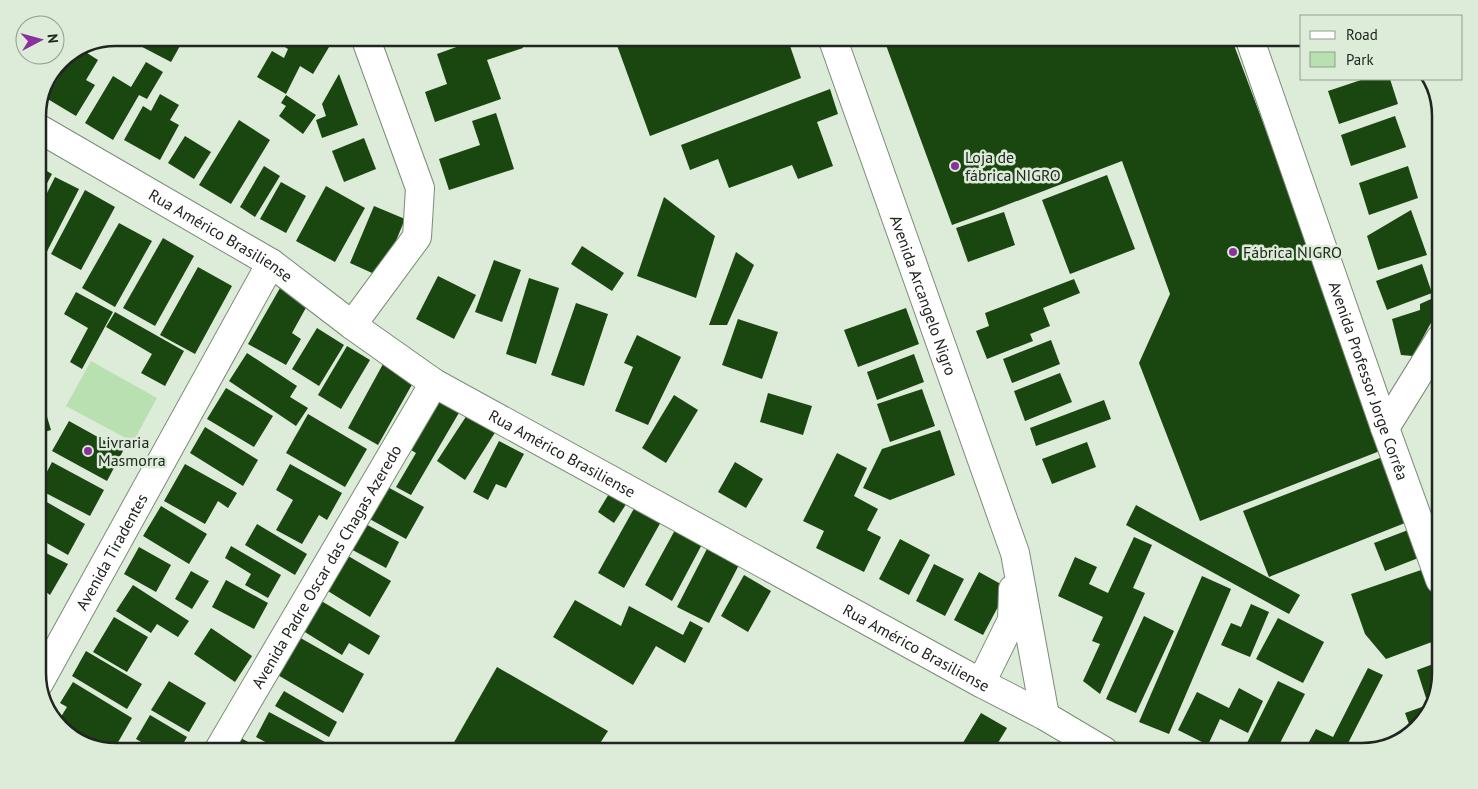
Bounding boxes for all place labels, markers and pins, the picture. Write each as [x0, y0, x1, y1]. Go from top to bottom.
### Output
place label: Loja de fábrica NIGRO [965, 147, 1061, 185]
marker: Loja de fábrica NIGRO [949, 160, 961, 172]
place label: Fábrica NIGRO [1243, 242, 1342, 262]
marker: Fábrica NIGRO [1227, 246, 1239, 258]
place label: Livraria Masmorra [98, 432, 166, 470]
marker: Livraria Masmorra [82, 445, 94, 457]

